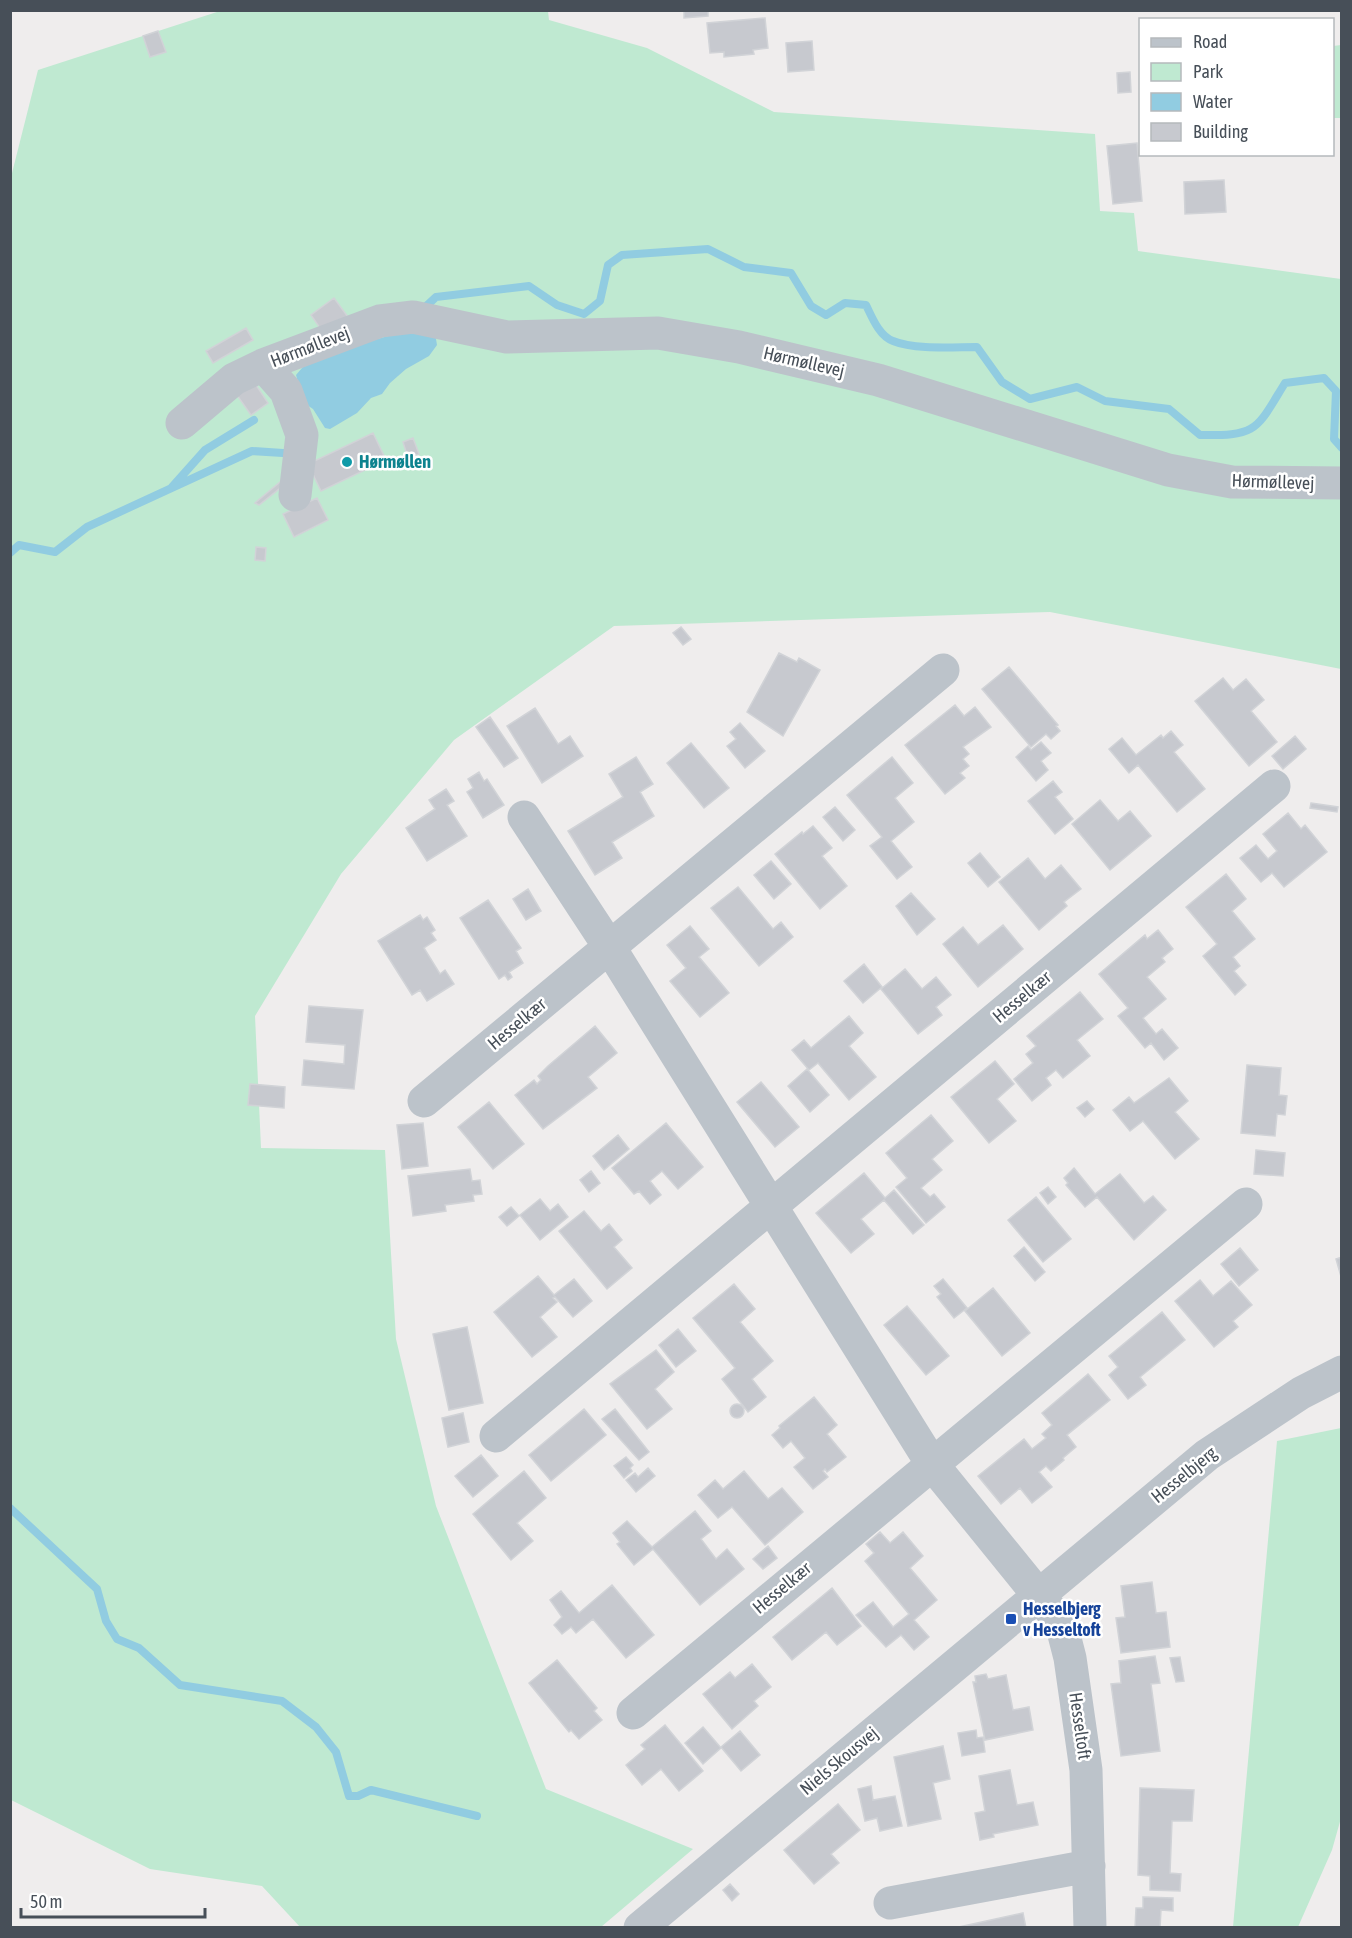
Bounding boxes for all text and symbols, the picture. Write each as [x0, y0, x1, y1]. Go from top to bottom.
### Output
legend [1139, 18, 1334, 156]
text: Road [1193, 31, 1227, 52]
text: Park [1193, 61, 1223, 82]
text: Water [1193, 91, 1233, 112]
text: Building [1193, 121, 1248, 142]
street label: Hørmøllevej [268, 322, 352, 371]
street label: Hørmøllevej [762, 342, 847, 381]
place label: Hørmøllen [359, 451, 431, 472]
marker: Hørmøllen [340, 455, 354, 469]
street label: Hørmøllevej [1231, 470, 1315, 493]
street label: Hesselkær [988, 966, 1055, 1027]
street label: Hesselkær [483, 993, 550, 1054]
street label: Hesselbjerg [1147, 1442, 1221, 1507]
street label: Hesselkær [748, 1557, 815, 1618]
place label: Hesselbjerg v Hesseltoft [1023, 1598, 1102, 1640]
marker: Hesselbjerg v Hesseltoft [1004, 1612, 1018, 1626]
street label: Hesseltoft [1065, 1691, 1096, 1761]
street label: Niels Skousvej [796, 1722, 882, 1799]
scale bar [21, 1881, 206, 1919]
text: 50 m [30, 1891, 62, 1912]

